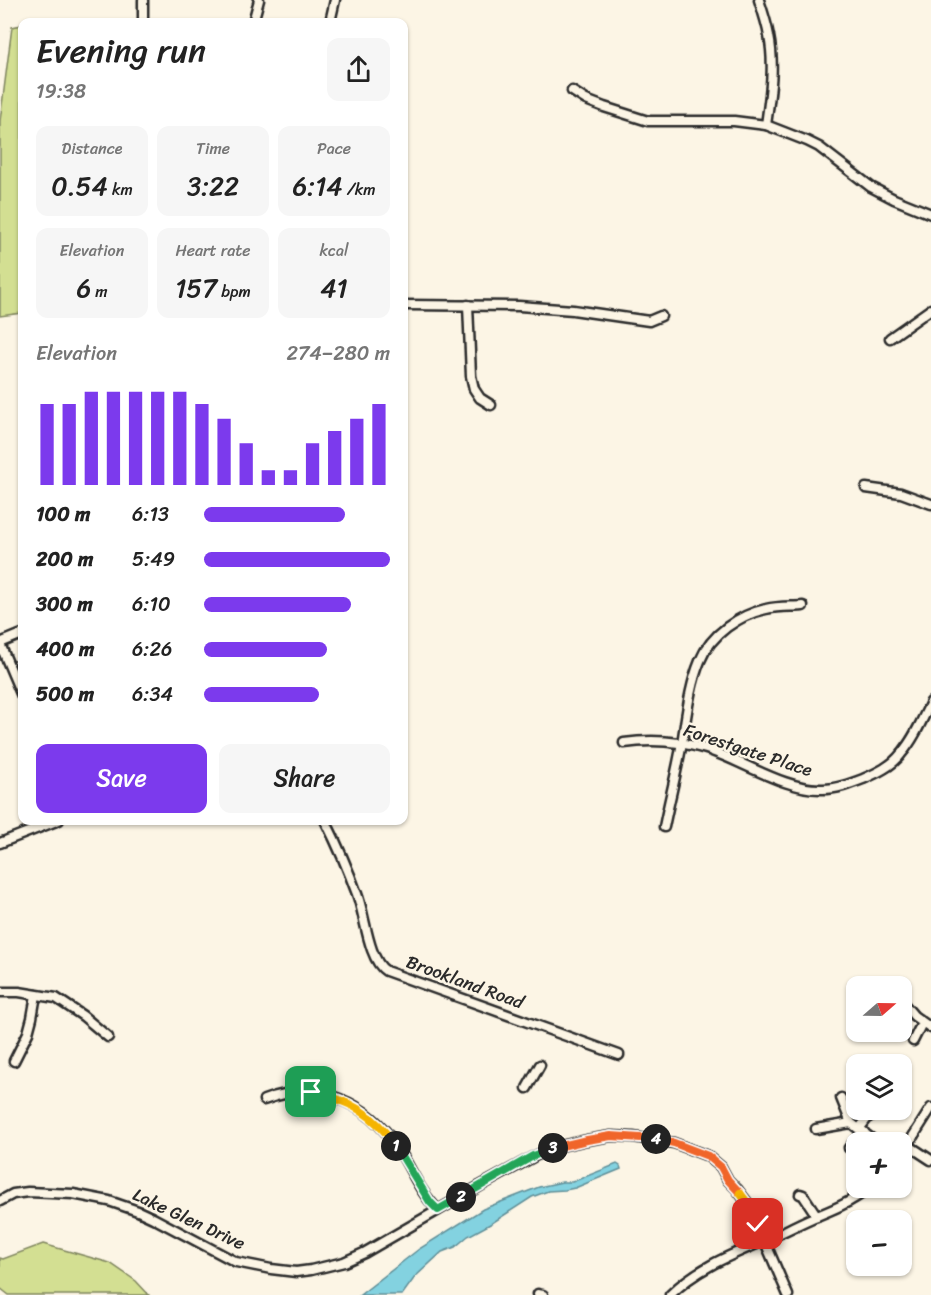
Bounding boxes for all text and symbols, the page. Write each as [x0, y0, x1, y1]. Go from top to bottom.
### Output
text: Evening run [36, 22, 206, 80]
button: share [327, 38, 390, 101]
text: 19:38 [36, 74, 86, 109]
text: Distance [62, 134, 122, 163]
text: Time [196, 134, 230, 163]
text: Pace [317, 134, 351, 163]
text: 0.54 [51, 163, 108, 209]
text: 3:22 [187, 163, 239, 209]
text: 6:14 [293, 163, 343, 209]
text: km [108, 175, 133, 204]
text: /km [343, 175, 375, 204]
text: Elevation [60, 236, 124, 265]
text: Heart rate [175, 236, 251, 265]
text: kcal [319, 236, 349, 265]
text: 6 [76, 265, 91, 311]
text: 157 [175, 265, 217, 311]
text: 41 [320, 265, 348, 311]
text: m [91, 277, 108, 306]
text: bpm [217, 277, 251, 306]
text: Elevation [36, 336, 117, 371]
text: 274–280 m [286, 336, 390, 371]
text: 100 m [36, 497, 90, 532]
text: 6:13 [132, 497, 169, 532]
text: 200 m [36, 542, 93, 577]
text: 5:49 [132, 542, 175, 577]
text: 300 m [36, 587, 93, 622]
text: 6:10 [132, 587, 171, 622]
text: 400 m [36, 632, 94, 667]
text: 6:26 [132, 632, 172, 667]
text: 500 m [36, 677, 94, 712]
text: 6:34 [132, 677, 173, 712]
street label: Forestgate Place [679, 714, 817, 786]
button: Save [36, 744, 207, 813]
button: Share [219, 744, 390, 813]
street label: Brookland Road [402, 946, 530, 1019]
north arrow [846, 976, 912, 1042]
map controls [846, 976, 912, 1276]
button: layers [846, 1054, 912, 1120]
pin [285, 1066, 336, 1117]
icon: arrive [294, 1075, 327, 1108]
pin: 4 [641, 1124, 671, 1154]
text: 4 [651, 1124, 661, 1153]
pin: 1 [381, 1131, 411, 1161]
text: 1 [393, 1131, 399, 1160]
button: + [846, 1132, 912, 1198]
pin: 3 [538, 1133, 568, 1163]
text: 3 [549, 1133, 557, 1162]
street label: Lake Glen Drive [127, 1179, 251, 1259]
pin: 2 [446, 1182, 476, 1212]
text: 2 [456, 1182, 466, 1211]
pin [732, 1198, 783, 1249]
icon: check [741, 1207, 774, 1240]
button: − [846, 1210, 912, 1276]

